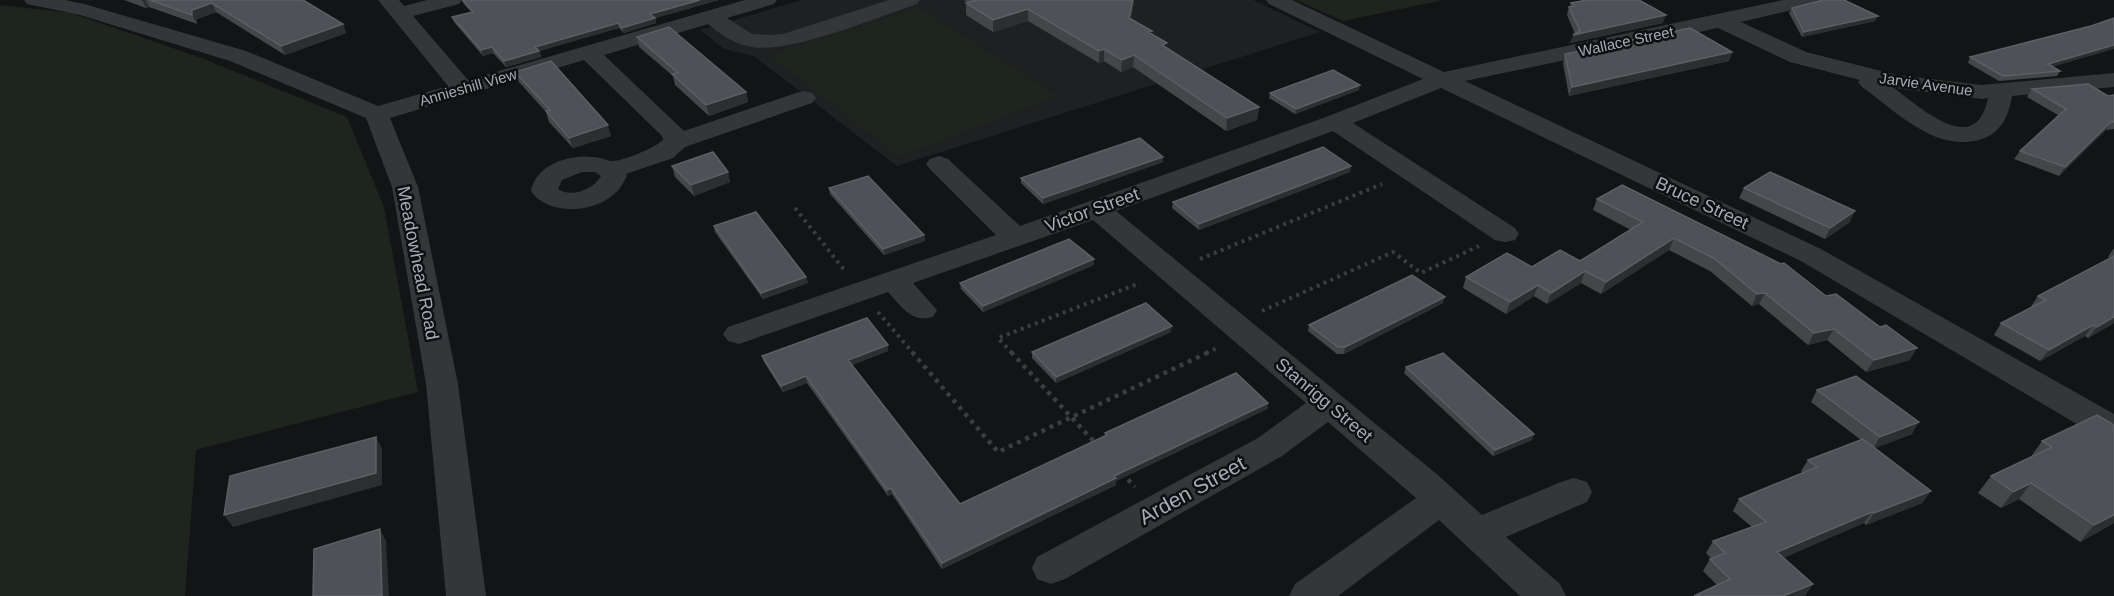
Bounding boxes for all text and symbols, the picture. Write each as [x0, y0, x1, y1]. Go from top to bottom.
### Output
street label: Wallace Street [1577, 22, 1676, 59]
street label: Annieshill View [417, 65, 519, 109]
street label: Jarvie Avenue [1878, 69, 1974, 99]
street label: Bruce Street [1652, 173, 1752, 233]
street label: Meadowhead Road [393, 184, 443, 342]
street label: Victor Street [1042, 184, 1142, 236]
street label: Stanrigg Street [1272, 354, 1376, 446]
street label: Arden Street [1135, 451, 1249, 529]

